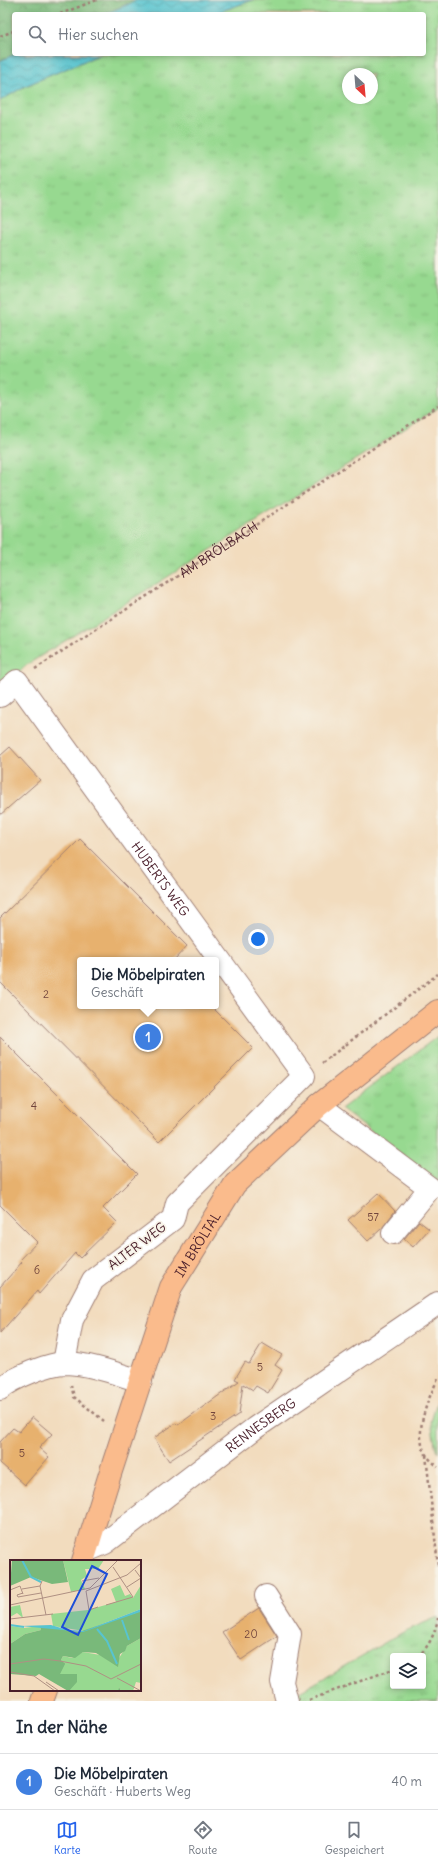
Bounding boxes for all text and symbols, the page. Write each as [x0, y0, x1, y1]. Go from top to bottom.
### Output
search box [12, 12, 426, 56]
icon: search [26, 23, 48, 45]
text: Hier suchen [58, 25, 138, 44]
north arrow [342, 68, 378, 104]
street label: AM BRÖLBACH [176, 517, 261, 581]
street label: HUBERTS WEG [128, 838, 193, 919]
your location [248, 929, 268, 949]
popup [77, 957, 219, 1009]
text: Die Möbelpiraten [91, 965, 205, 984]
text: Geschäft [91, 984, 144, 1001]
house number: 2 [43, 987, 49, 1001]
pin: 1 [135, 1022, 161, 1052]
house number: 4 [31, 1099, 37, 1113]
street label: IM BRÖLTAL [171, 1209, 224, 1280]
house number: 57 [367, 1210, 379, 1224]
street label: ALTER WEG [104, 1219, 170, 1273]
house number: 6 [34, 1263, 40, 1277]
house number: 5 [257, 1360, 263, 1374]
street label: RENNESBERG [222, 1394, 299, 1456]
house number: 3 [210, 1409, 216, 1423]
house number: 5 [19, 1446, 25, 1460]
inset map [10, 1560, 141, 1691]
house number: 20 [244, 1627, 258, 1641]
map controls [390, 1653, 426, 1689]
button: layers [390, 1653, 426, 1689]
text: In der Nähe [16, 1716, 108, 1738]
text: Die Möbelpiraten [54, 1764, 168, 1783]
text: 1 [26, 1773, 32, 1790]
text: 40 m [391, 1773, 422, 1790]
text: Geschäft · Huberts Weg [54, 1783, 191, 1800]
tab: Karte [54, 1819, 81, 1857]
tab: Route [188, 1819, 217, 1857]
tab: Gespeichert [325, 1819, 384, 1857]

